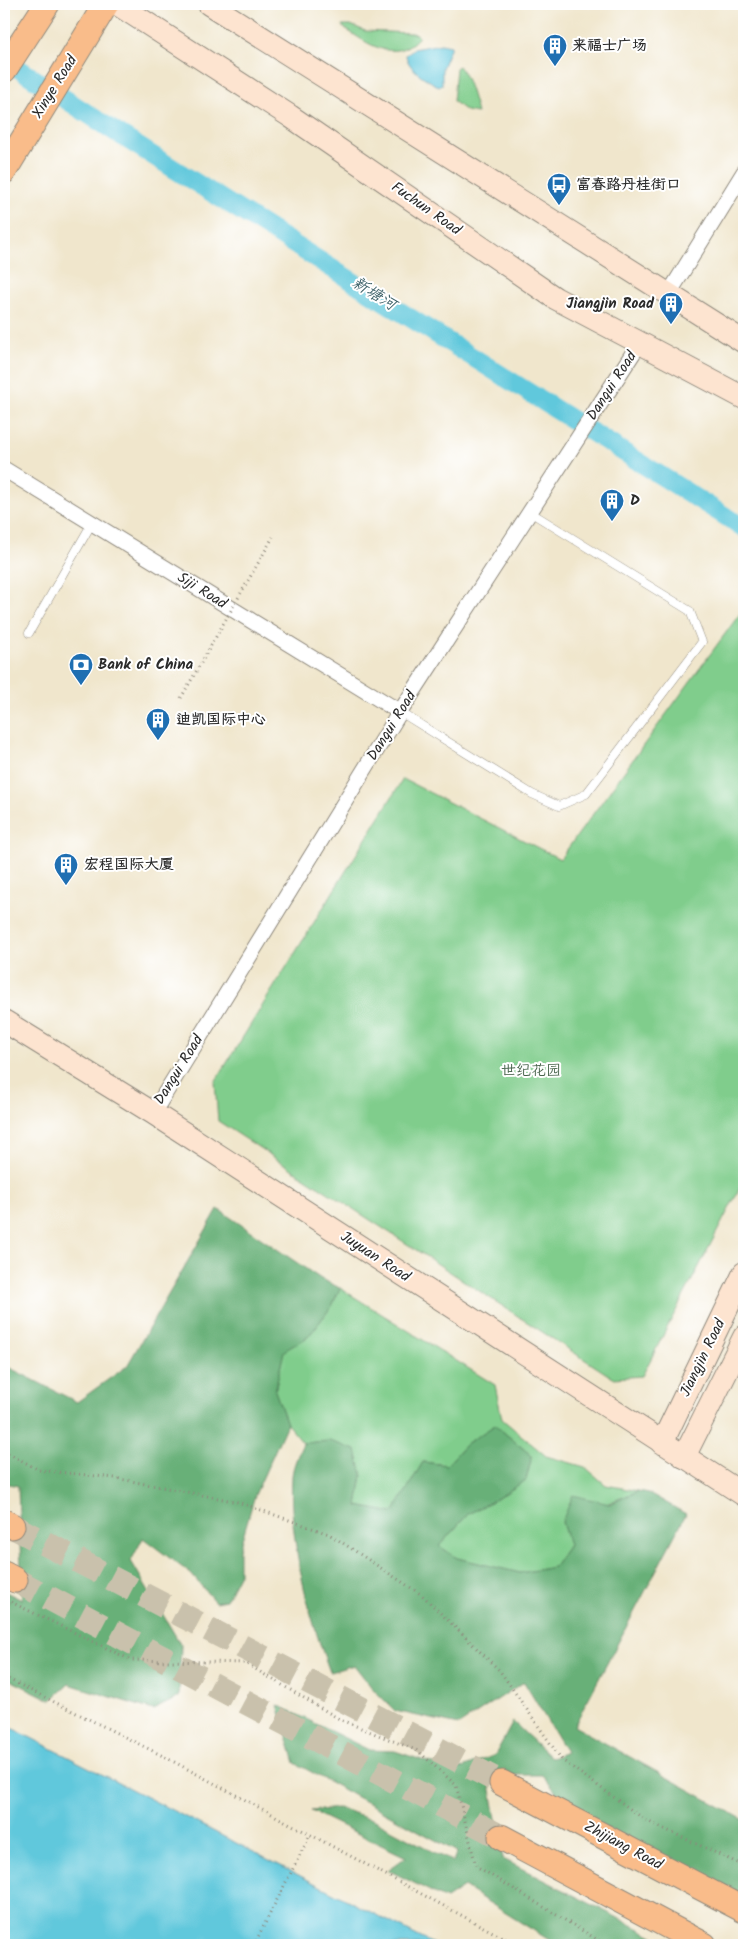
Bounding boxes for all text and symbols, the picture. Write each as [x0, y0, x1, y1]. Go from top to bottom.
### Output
building icon: 来福士广场 [542, 33, 568, 67]
place label: 来福士广场 [572, 34, 647, 58]
street label: Xinye Road [26, 50, 84, 123]
bus stop icon: 富春路丹桂街口 [546, 172, 572, 206]
place label: 富春路丹桂街口 [576, 173, 681, 197]
street label: Fuchun Road [386, 176, 467, 242]
water label: 新塘河 [347, 271, 404, 319]
building icon: Jiangjin Road [658, 291, 684, 325]
place label: Jiangjin Road [566, 292, 655, 316]
street label: Dangui Road [580, 346, 644, 426]
building icon: D [599, 488, 625, 522]
place label: D [630, 489, 640, 513]
street label: Siji Road [172, 566, 232, 616]
bank icon: Bank of China [68, 652, 94, 686]
place label: Bank of China [98, 653, 194, 677]
street label: Dangui Road [361, 686, 423, 766]
building icon: 迪凯国际中心 [145, 707, 171, 741]
place label: 迪凯国际中心 [176, 708, 266, 732]
building icon: 宏程国际大厦 [53, 852, 79, 886]
place label: 宏程国际大厦 [84, 853, 174, 877]
street label: Dangui Road [148, 1030, 210, 1110]
park label: 世纪花园 [501, 1059, 561, 1083]
street label: Juyuan Road [335, 1225, 415, 1289]
street label: Jiangjin Road [674, 1314, 732, 1401]
street label: Zhijiang Road [579, 1815, 667, 1877]

